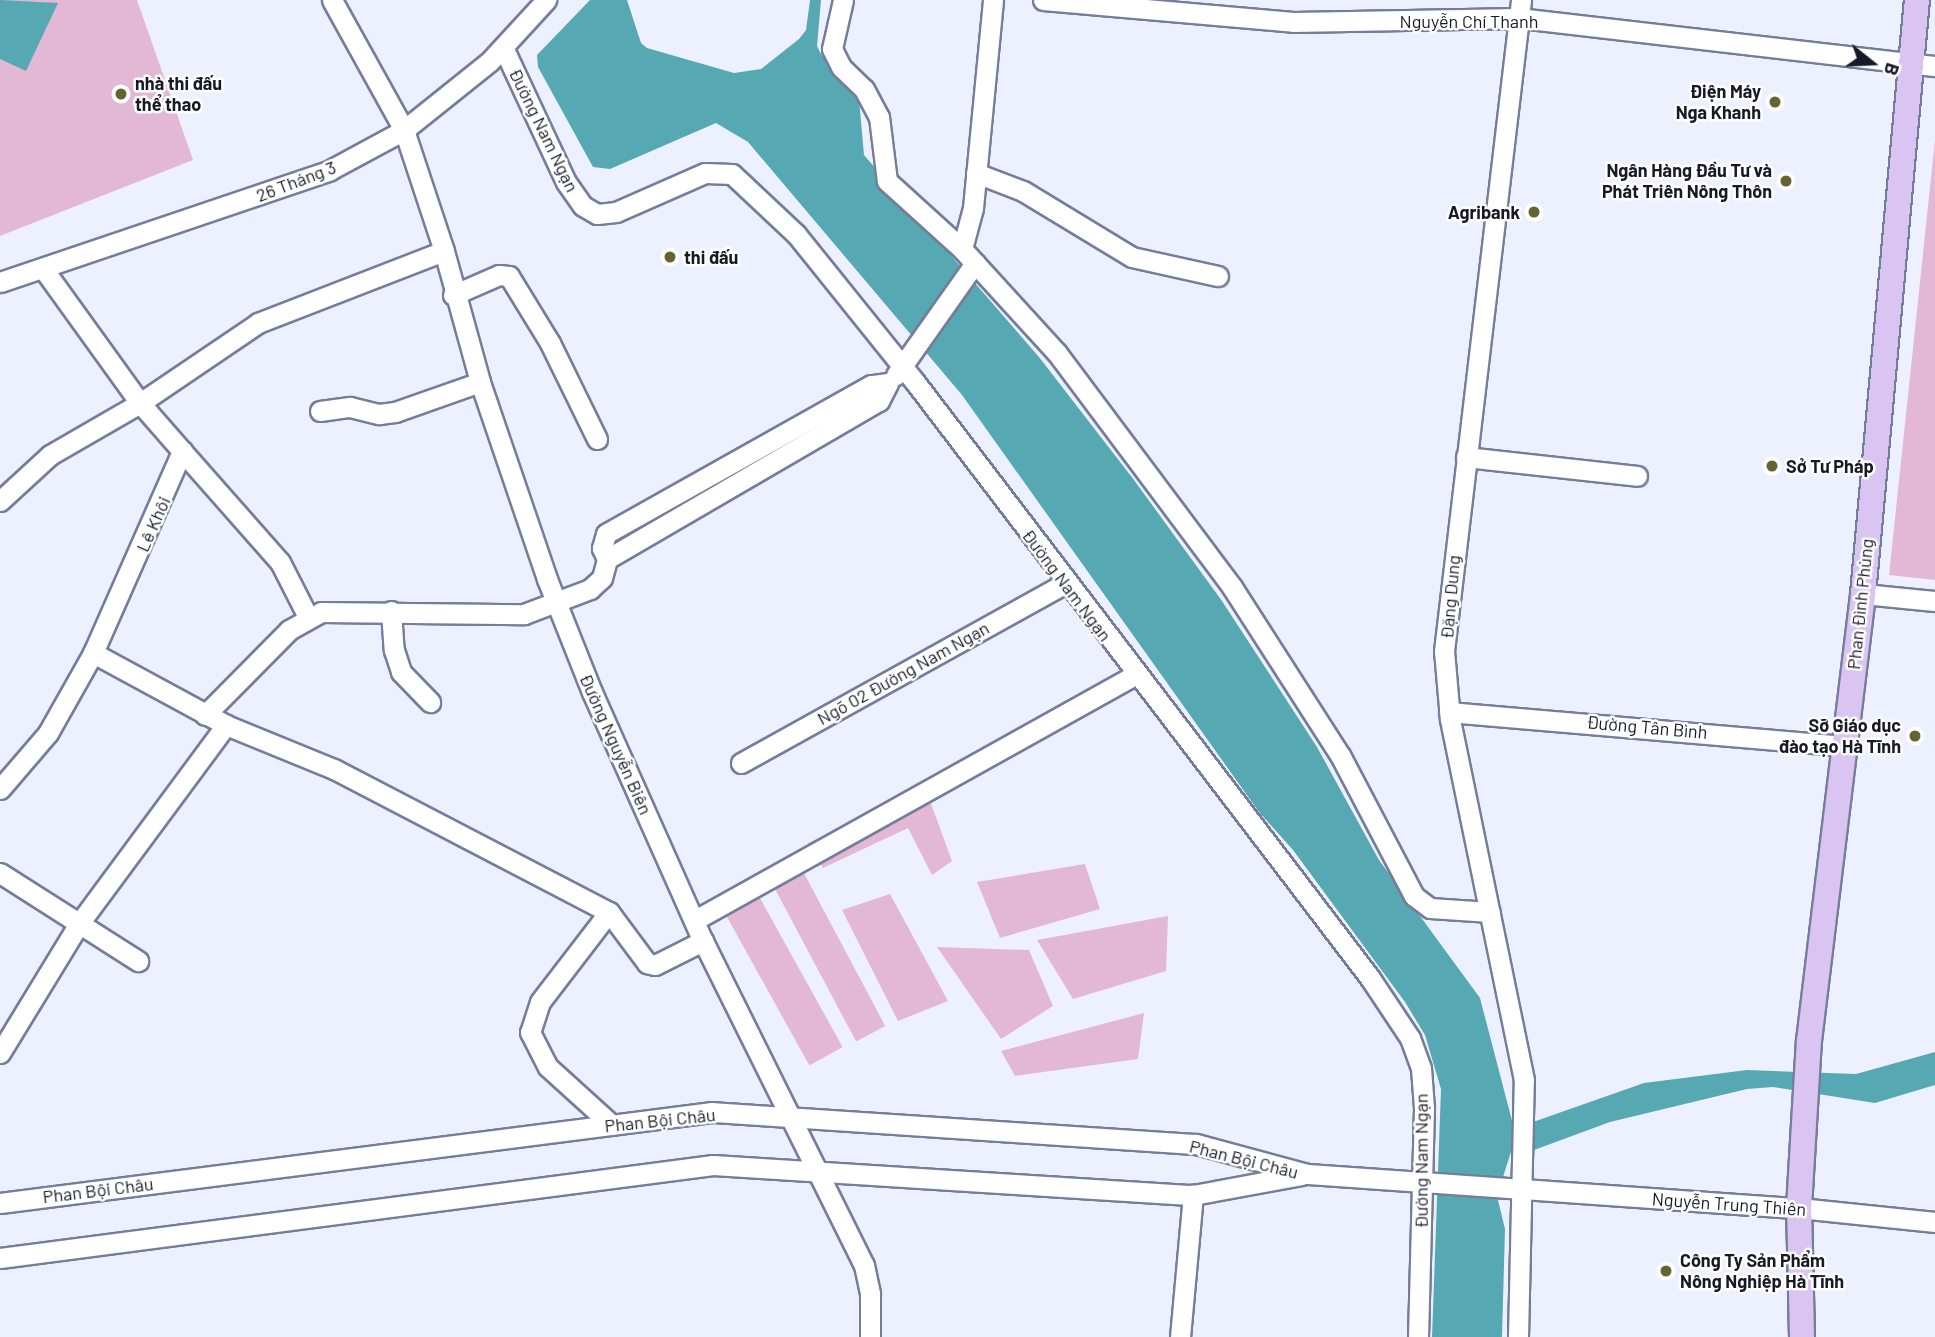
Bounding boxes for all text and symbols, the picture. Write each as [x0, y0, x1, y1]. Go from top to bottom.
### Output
street label: Nguyễn Chí Thanh [1400, 10, 1538, 32]
north arrow [1837, 28, 1907, 98]
text: B [1880, 60, 1905, 79]
street label: Đường Nam Ngạn [505, 65, 583, 195]
place label: nhà thi đấu thể thao [135, 73, 222, 116]
place label: Điện Máy Nga Khanh [1676, 81, 1761, 124]
marker: nhà thi đấu thể thao [113, 86, 129, 102]
marker: Điện Máy Nga Khanh [1767, 94, 1783, 110]
street label: 26 Tháng 3 [253, 156, 339, 206]
place label: Ngân Hàng Đầu Tư và Phát Triên Nông Thôn [1602, 160, 1772, 202]
marker: Ngân Hàng Đầu Tư và Phát Triên Nông Thôn [1778, 173, 1794, 189]
place label: Agribank [1448, 201, 1520, 223]
marker: Agribank [1526, 204, 1542, 220]
place label: thi đấu [684, 246, 738, 268]
marker: thi đấu [662, 249, 678, 265]
place label: Sở Tư Pháp [1786, 455, 1874, 477]
marker: Sở Tư Pháp [1764, 458, 1780, 474]
street label: Lê Khôi [131, 493, 175, 555]
street label: Đường Nam Ngạn [1018, 525, 1116, 645]
street label: Phan Đình Phùng [1842, 538, 1878, 670]
street label: Đặng Dung [1436, 554, 1464, 640]
street label: Ngõ 02 Đường Nam Ngạn [813, 617, 993, 729]
street label: Đường Nguyễn Biên [575, 670, 657, 818]
street label: Đường Tân Bình [1586, 711, 1708, 743]
place label: Sỡ Giáo dục đào tạo Hà Tĩnh [1779, 715, 1901, 758]
marker: Sỡ Giáo dục đào tạo Hà Tĩnh [1907, 728, 1923, 744]
street label: Đường Nam Ngạn [1410, 1094, 1432, 1228]
street label: Phan Bội Châu [603, 1103, 717, 1137]
street label: Phan Bội Châu [1187, 1135, 1301, 1183]
street label: Phan Bội Châu [41, 1172, 155, 1208]
street label: Nguyễn Trung Thiên [1651, 1188, 1807, 1220]
place label: Công Ty Sản Phẩm Nông Nghiệp Hà Tĩnh [1680, 1250, 1844, 1292]
marker: Công Ty Sản Phẩm Nông Nghiệp Hà Tĩnh [1658, 1263, 1674, 1279]

